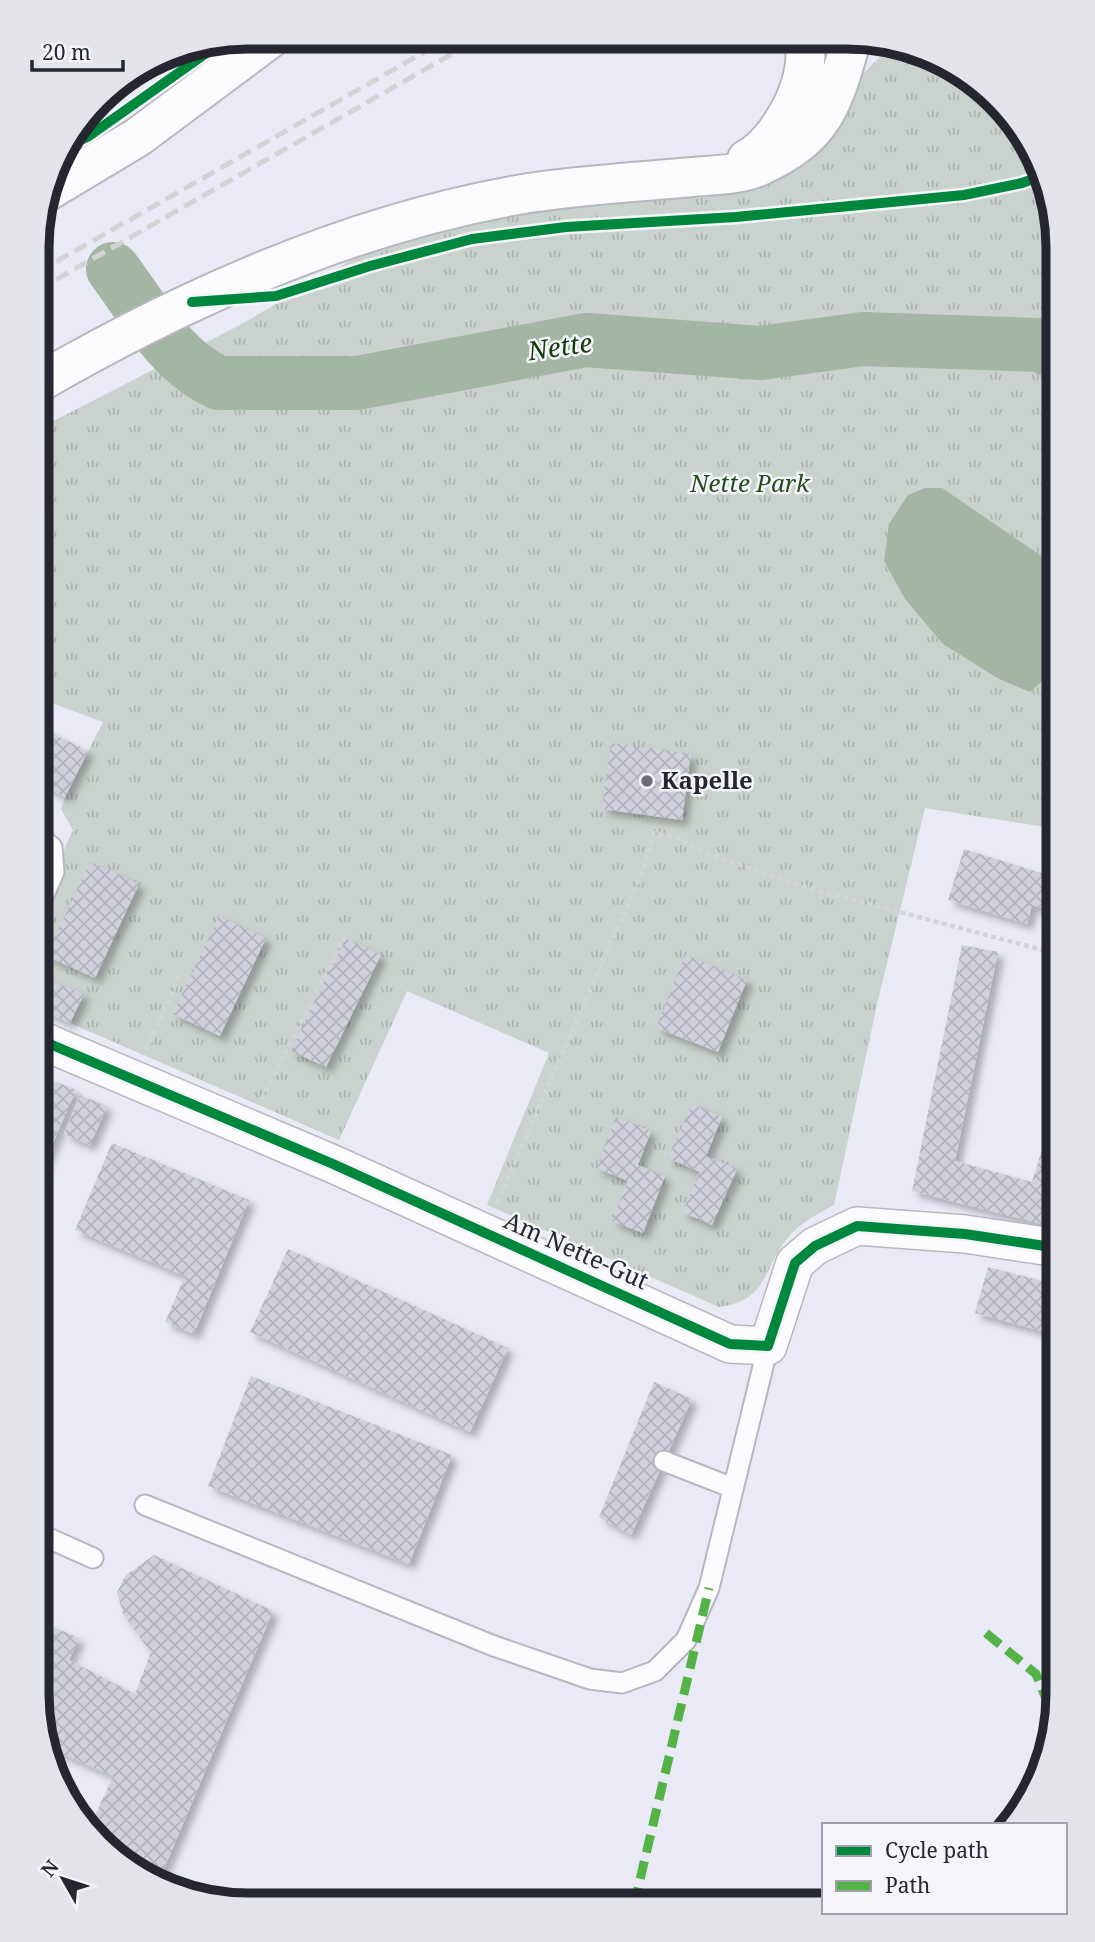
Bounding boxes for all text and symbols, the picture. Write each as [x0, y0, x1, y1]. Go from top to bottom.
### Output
scale bar [32, 28, 122, 72]
text: 20 m [42, 38, 91, 66]
water label: Nette [524, 324, 595, 368]
park label: Nette Park [689, 466, 811, 499]
place label: Kapelle [661, 763, 753, 796]
marker: Kapelle [639, 773, 655, 789]
street label: Am Nette-Gut [499, 1203, 654, 1296]
legend [822, 1823, 1067, 1914]
text: Cycle path [885, 1836, 989, 1864]
north arrow [28, 1844, 98, 1914]
text: N [35, 1854, 65, 1882]
text: Path [885, 1871, 930, 1899]

